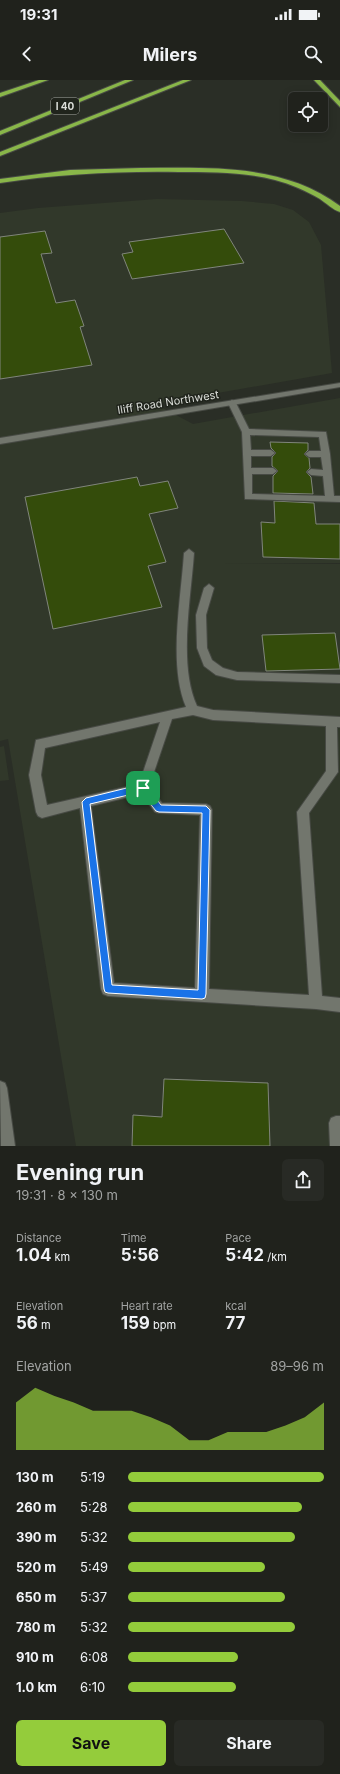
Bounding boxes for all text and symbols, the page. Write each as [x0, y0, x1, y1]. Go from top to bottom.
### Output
text: 19:31 [20, 5, 57, 24]
icon: back [16, 43, 38, 65]
icon: search [302, 43, 324, 65]
text: Milers [143, 44, 197, 65]
map controls [288, 92, 328, 132]
button: locate [288, 92, 328, 132]
road number: I 40 [51, 98, 79, 114]
street label: Iliff Road Northwest [116, 387, 220, 417]
pin [126, 771, 160, 805]
icon: arrive [132, 777, 154, 799]
text: Evening run [16, 1159, 144, 1185]
button: share [282, 1159, 324, 1201]
text: 19:31 · 8 × 130 m [16, 1187, 118, 1203]
text: Distance [16, 1231, 61, 1245]
text: Time [121, 1231, 146, 1245]
text: Pace [225, 1231, 251, 1245]
text: 1.04 [16, 1245, 51, 1265]
text: 5:56 [121, 1245, 159, 1265]
text: 5:42 [225, 1245, 264, 1265]
text: km [51, 1250, 70, 1264]
text: /km [264, 1250, 287, 1264]
text: Elevation [16, 1299, 63, 1313]
text: Heart rate [121, 1299, 173, 1313]
text: kcal [225, 1299, 246, 1313]
text: 56 [16, 1313, 38, 1333]
text: 159 [121, 1313, 150, 1333]
text: 77 [225, 1313, 245, 1333]
text: m [38, 1318, 51, 1332]
text: bpm [150, 1318, 176, 1332]
text: Elevation [16, 1358, 72, 1374]
text: 89–96 m [270, 1358, 324, 1374]
text: 130 m [16, 1469, 54, 1485]
text: 5:19 [80, 1469, 105, 1485]
text: 260 m [16, 1499, 56, 1515]
text: 5:28 [80, 1499, 108, 1515]
text: 390 m [16, 1529, 57, 1545]
text: 5:32 [80, 1529, 108, 1545]
text: 520 m [16, 1559, 56, 1575]
text: 5:49 [80, 1559, 108, 1575]
text: 650 m [16, 1589, 56, 1605]
text: 5:37 [80, 1589, 107, 1605]
text: 780 m [16, 1619, 56, 1635]
text: 5:32 [80, 1619, 108, 1635]
text: 910 m [16, 1649, 54, 1665]
text: 6:08 [80, 1649, 108, 1665]
text: 1.0 km [16, 1679, 57, 1695]
text: 6:10 [80, 1679, 105, 1695]
button: Save [16, 1720, 166, 1766]
button: Share [174, 1720, 324, 1766]

